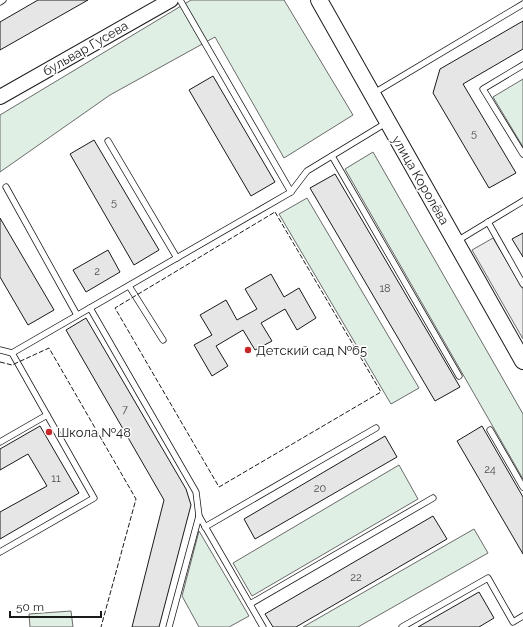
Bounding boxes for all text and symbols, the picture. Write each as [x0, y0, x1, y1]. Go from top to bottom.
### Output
street label: бульвар Гусева [40, 18, 131, 79]
house number: 5 [471, 127, 477, 140]
street label: улица Королёва [389, 133, 452, 228]
house number: 5 [111, 196, 117, 209]
house number: 2 [94, 265, 100, 278]
house number: 18 [379, 282, 391, 295]
place label: Детский сад №65 [256, 343, 367, 358]
marker: Детский сад №65 [243, 345, 253, 355]
house number: 7 [122, 403, 128, 416]
place label: Школа №48 [57, 425, 131, 440]
marker: Школа №48 [44, 427, 54, 437]
house number: 24 [484, 463, 496, 476]
house number: 11 [51, 472, 61, 485]
house number: 20 [314, 482, 326, 495]
house number: 22 [350, 571, 362, 584]
scale bar [10, 593, 101, 619]
text: 50 m [16, 600, 44, 614]

